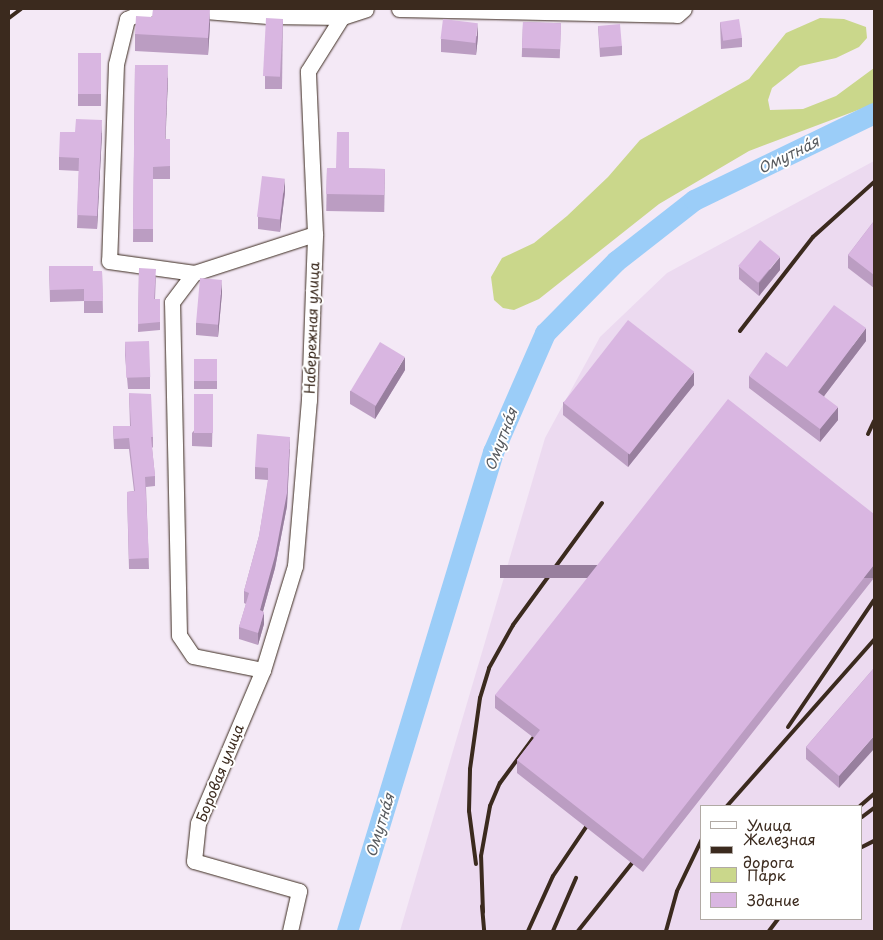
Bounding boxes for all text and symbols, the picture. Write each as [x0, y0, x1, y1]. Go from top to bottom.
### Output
water label: Омутна́я [754, 131, 822, 177]
street label: Набережная улица [301, 261, 323, 395]
water label: Омутна́я [480, 405, 520, 473]
street label: Боровая улица [193, 722, 247, 824]
water label: Омутна́я [361, 791, 397, 859]
legend [700, 805, 863, 920]
text: Улица [747, 813, 792, 836]
text: Железная дорога [743, 827, 816, 873]
text: Парк [747, 863, 786, 886]
text: Здание [747, 888, 800, 911]

